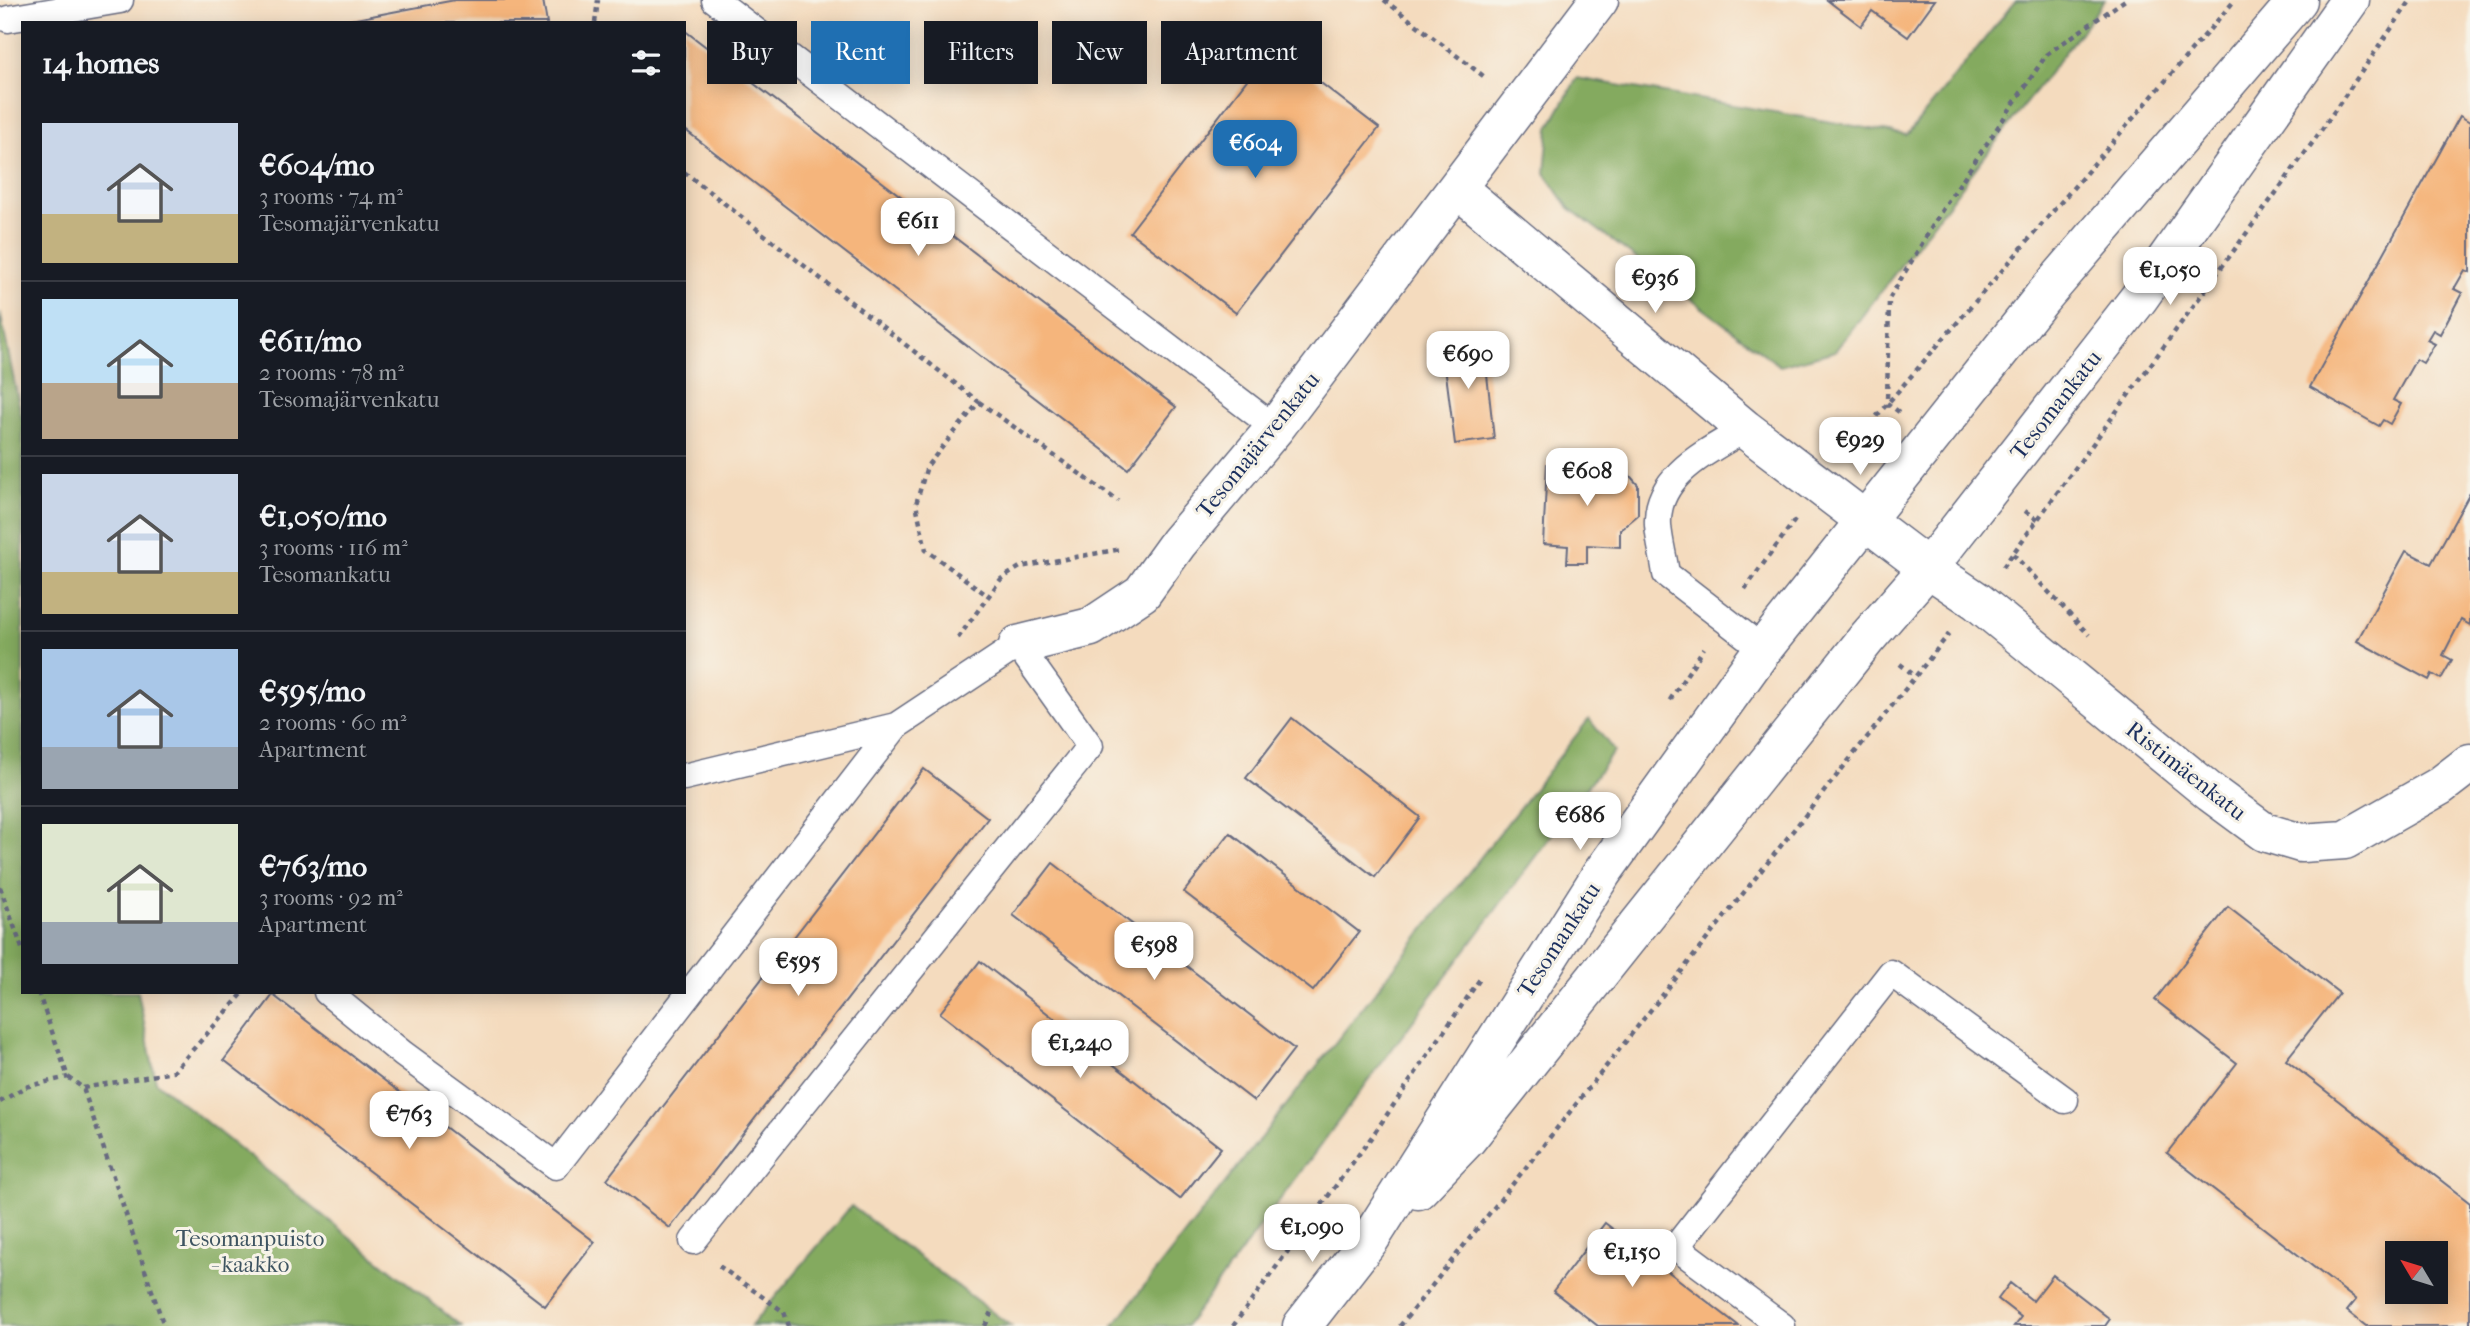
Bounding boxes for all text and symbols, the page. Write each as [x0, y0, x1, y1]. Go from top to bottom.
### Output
chip: Buy [707, 21, 797, 84]
chip: Rent [811, 21, 910, 84]
chip: Filters [924, 21, 1038, 84]
chip: New [1052, 21, 1147, 84]
chip: Apartment [1161, 21, 1322, 84]
icon: filters [627, 44, 665, 82]
text: 14 homes [42, 46, 159, 81]
pin: €604 [1214, 120, 1296, 180]
text: €604 [1229, 129, 1281, 156]
text: €604/mo [259, 148, 374, 183]
icon: home [98, 151, 182, 235]
text: 3 rooms · 74 m² [259, 183, 403, 210]
pin: €611 [877, 198, 959, 258]
text: €611 [897, 207, 939, 234]
text: Tesomajärvenkatu [259, 210, 440, 237]
pin: €1,050 [2113, 247, 2227, 307]
pin: €936 [1614, 256, 1696, 315]
text: €1,050 [2139, 256, 2201, 283]
text: €936 [1631, 264, 1679, 291]
text: €611/mo [259, 324, 362, 359]
icon: home [98, 327, 182, 411]
pin: €690 [1427, 332, 1509, 391]
text: €690 [1443, 340, 1493, 367]
street label: Tesomankatu [2005, 345, 2107, 465]
text: 2 rooms · 78 m² [259, 359, 404, 386]
street label: Tesomajärvenkatu [1191, 366, 1325, 524]
text: Tesomajärvenkatu [259, 386, 440, 413]
pin: €929 [1819, 418, 1901, 477]
text: €929 [1835, 426, 1885, 453]
pin: €608 [1546, 448, 1628, 508]
text: €608 [1562, 457, 1612, 484]
text: €1,050/mo [259, 499, 387, 534]
icon: home [98, 502, 182, 586]
text: 3 rooms · 116 m² [259, 534, 408, 561]
text: Tesomankatu [259, 561, 391, 588]
text: €595/mo [259, 674, 366, 709]
icon: home [98, 677, 182, 761]
text: 2 rooms · 60 m² [259, 709, 406, 736]
street label: Ristimäenkatu [2121, 716, 2251, 826]
text: Apartment [259, 736, 367, 763]
pin: €686 [1539, 792, 1621, 852]
text: €686 [1555, 801, 1605, 828]
text: €763/mo [259, 849, 367, 884]
icon: home [98, 852, 182, 936]
street label: Tesomankatu [1512, 877, 1606, 1003]
text: 3 rooms · 92 m² [259, 884, 403, 911]
text: Apartment [259, 911, 367, 938]
pin: €598 [1113, 922, 1195, 982]
text: €598 [1130, 931, 1178, 958]
pin: €595 [757, 939, 839, 998]
text: €595 [775, 947, 821, 974]
pin: €1,240 [1023, 1020, 1137, 1080]
text: €1,240 [1048, 1029, 1112, 1056]
pin: €763 [368, 1092, 450, 1151]
text: €763 [386, 1100, 432, 1127]
pin: €1,090 [1255, 1204, 1369, 1264]
text: €1,090 [1280, 1213, 1344, 1240]
park label: Tesomanpuisto - kaakko [176, 1225, 324, 1278]
pin: €1,150 [1575, 1230, 1689, 1289]
text: €1,150 [1603, 1238, 1661, 1265]
north arrow [2385, 1241, 2448, 1304]
map controls [2385, 1241, 2448, 1304]

